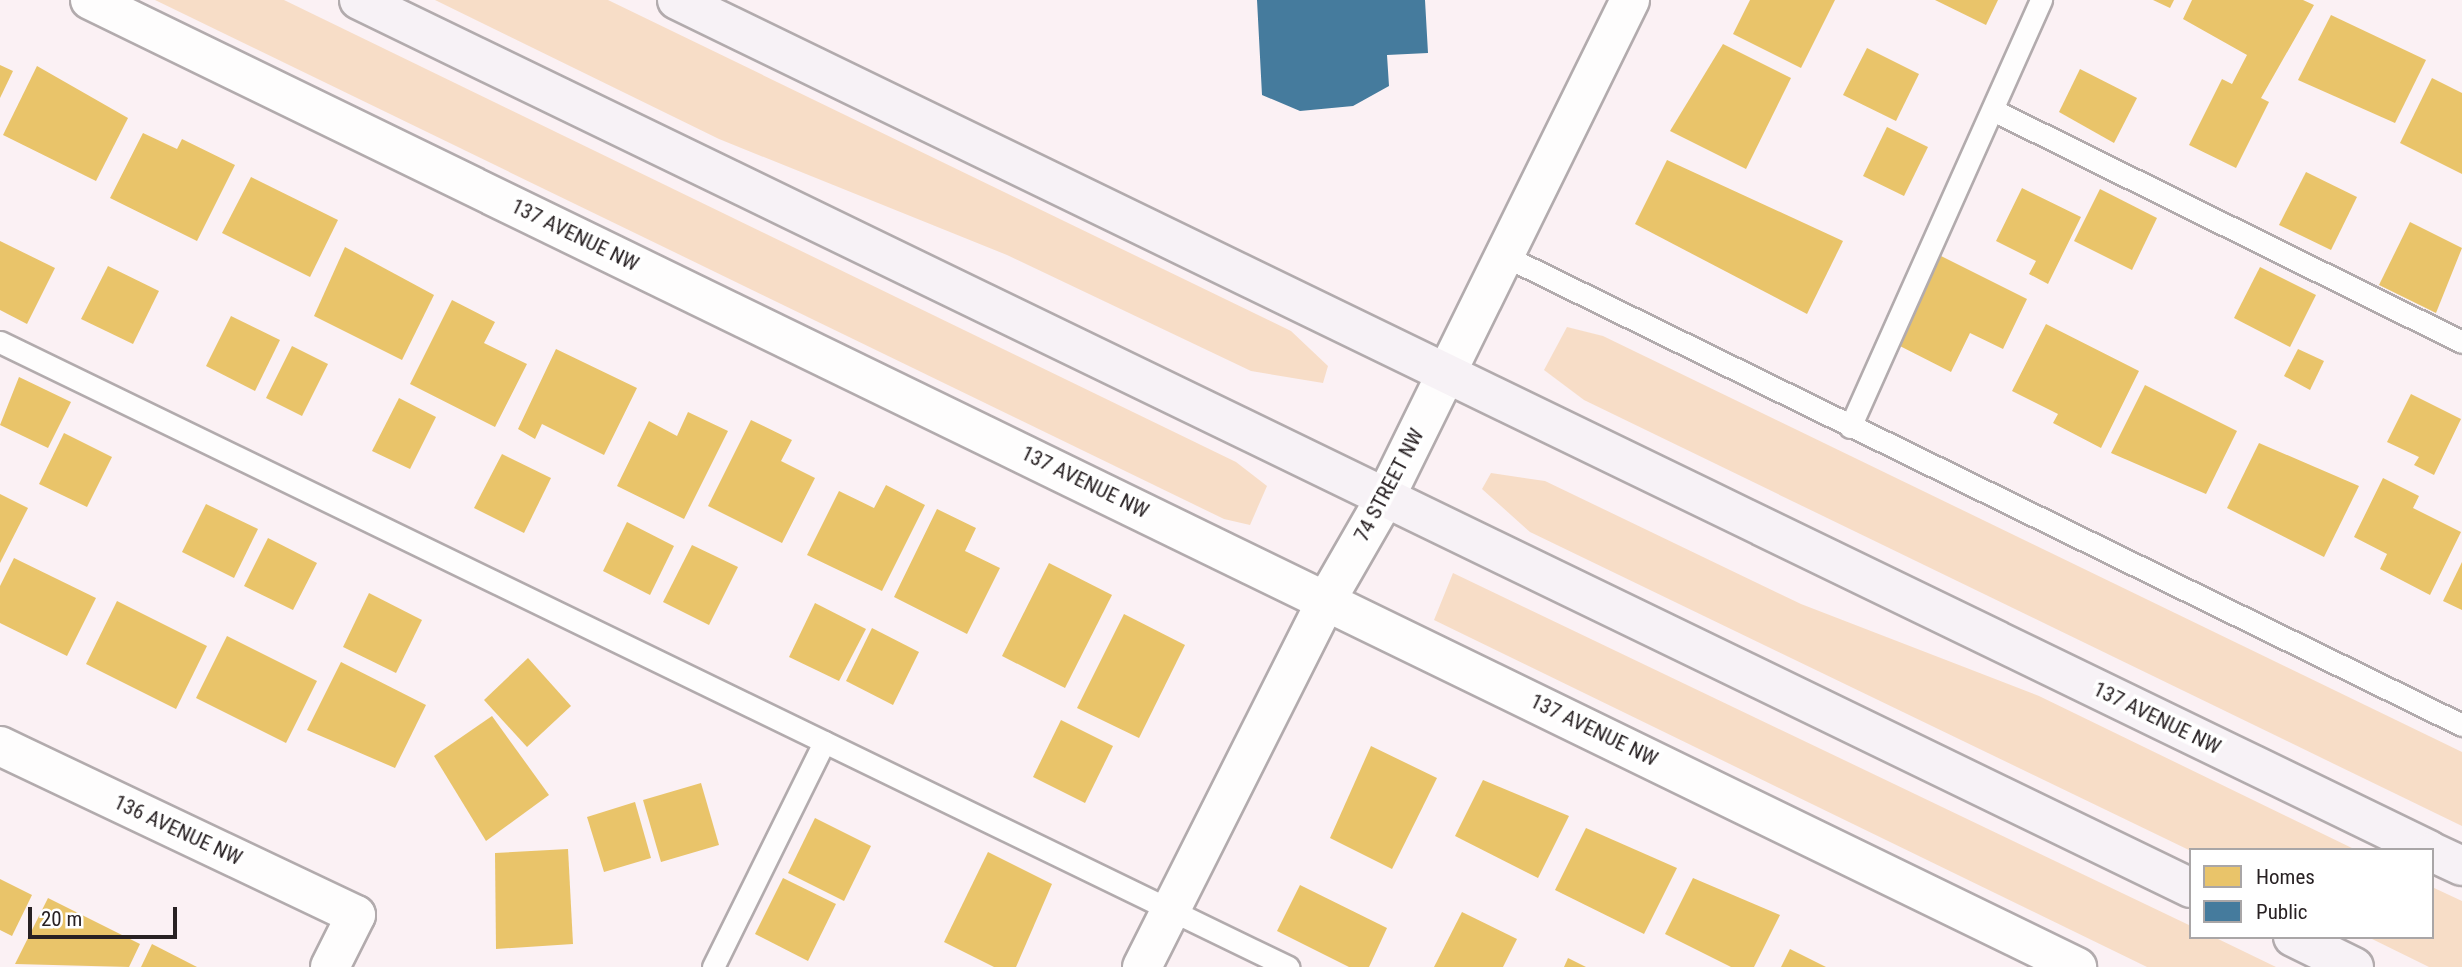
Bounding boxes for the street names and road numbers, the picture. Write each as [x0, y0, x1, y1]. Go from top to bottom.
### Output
street label: 137 AVENUE NW [507, 193, 643, 277]
street label: 74 STREET NW [1349, 424, 1429, 546]
street label: 137 AVENUE NW [1017, 440, 1153, 524]
street label: 137 AVENUE NW [2089, 676, 2225, 760]
street label: 137 AVENUE NW [1526, 688, 1662, 772]
street label: 136 AVENUE NW [110, 789, 246, 871]

